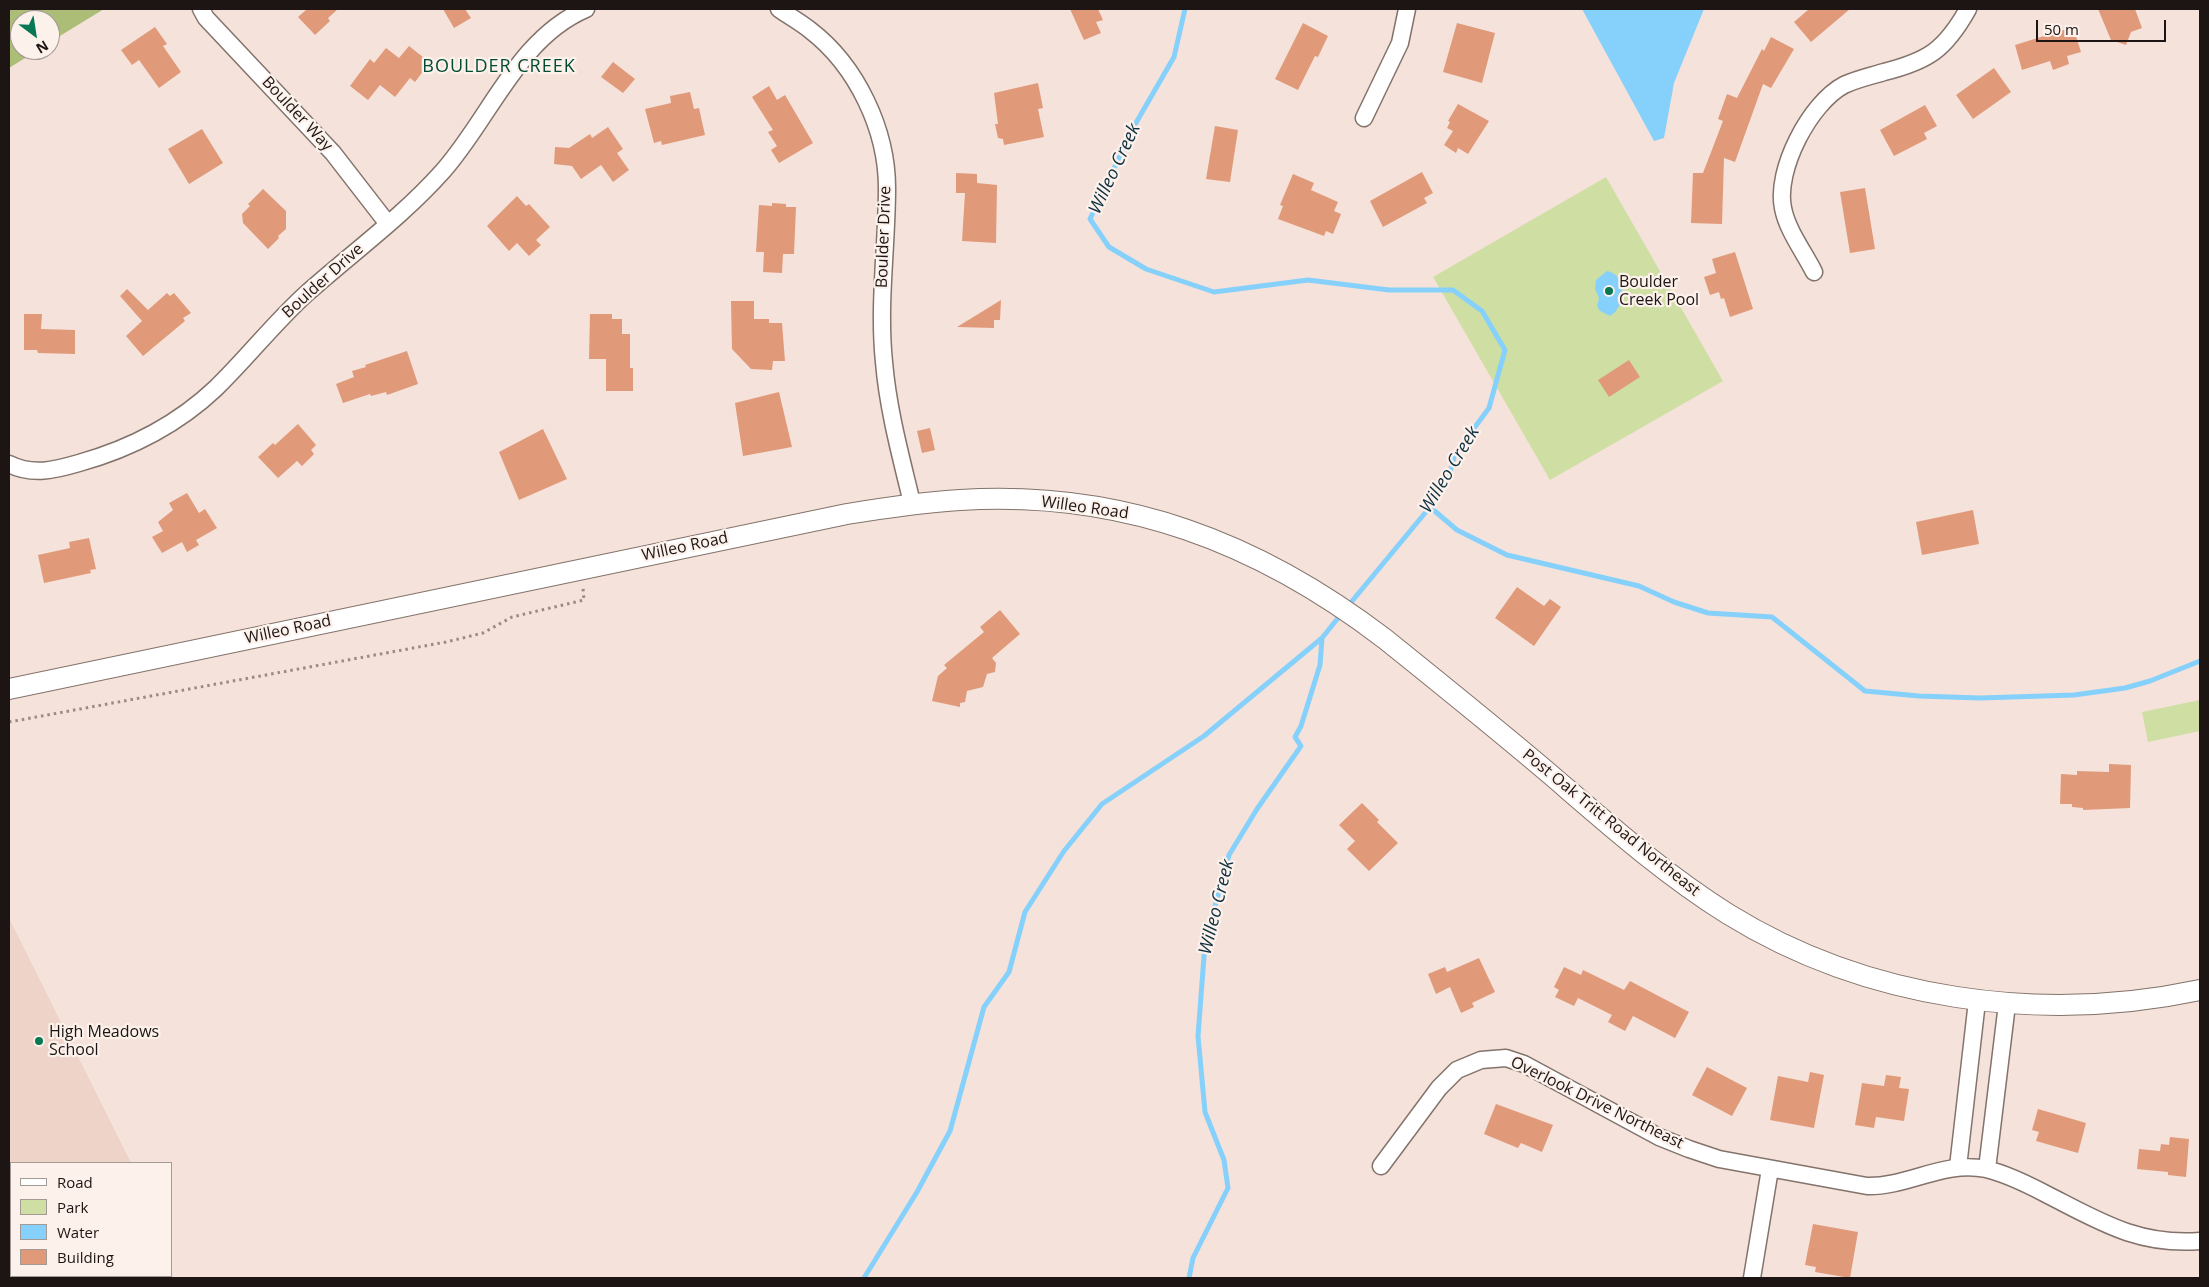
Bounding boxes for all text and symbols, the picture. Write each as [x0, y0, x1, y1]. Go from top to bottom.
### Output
north arrow [10, 10, 60, 60]
scale bar [2039, 10, 2169, 42]
text: 50 m [2044, 19, 2079, 39]
text: N [33, 36, 52, 59]
district label: BOULDER CREEK [421, 56, 577, 78]
street label: Boulder Way [258, 73, 336, 155]
water label: Willeo Creek [1085, 120, 1145, 218]
street label: Boulder Drive [873, 185, 895, 289]
street label: Boulder Drive [279, 240, 367, 322]
place label: Boulder Creek Pool [1619, 272, 1699, 310]
marker: Boulder Creek Pool [1603, 285, 1615, 297]
water label: Willeo Creek [1416, 423, 1484, 517]
street label: Willeo Road [1040, 492, 1130, 524]
street label: Willeo Road [640, 528, 730, 566]
street label: Willeo Road [243, 611, 333, 649]
street label: Post Oak Tritt Road Northeast [1518, 745, 1704, 901]
water label: Willeo Creek [1195, 857, 1239, 957]
place label: High Meadows School [49, 1022, 159, 1060]
marker: High Meadows School [33, 1035, 45, 1047]
street label: Overlook Drive Northeast [1507, 1053, 1687, 1153]
legend [10, 1162, 172, 1277]
text: Road [57, 1172, 93, 1192]
text: Park [57, 1197, 88, 1217]
text: Water [57, 1222, 99, 1242]
text: Building [57, 1247, 114, 1267]

